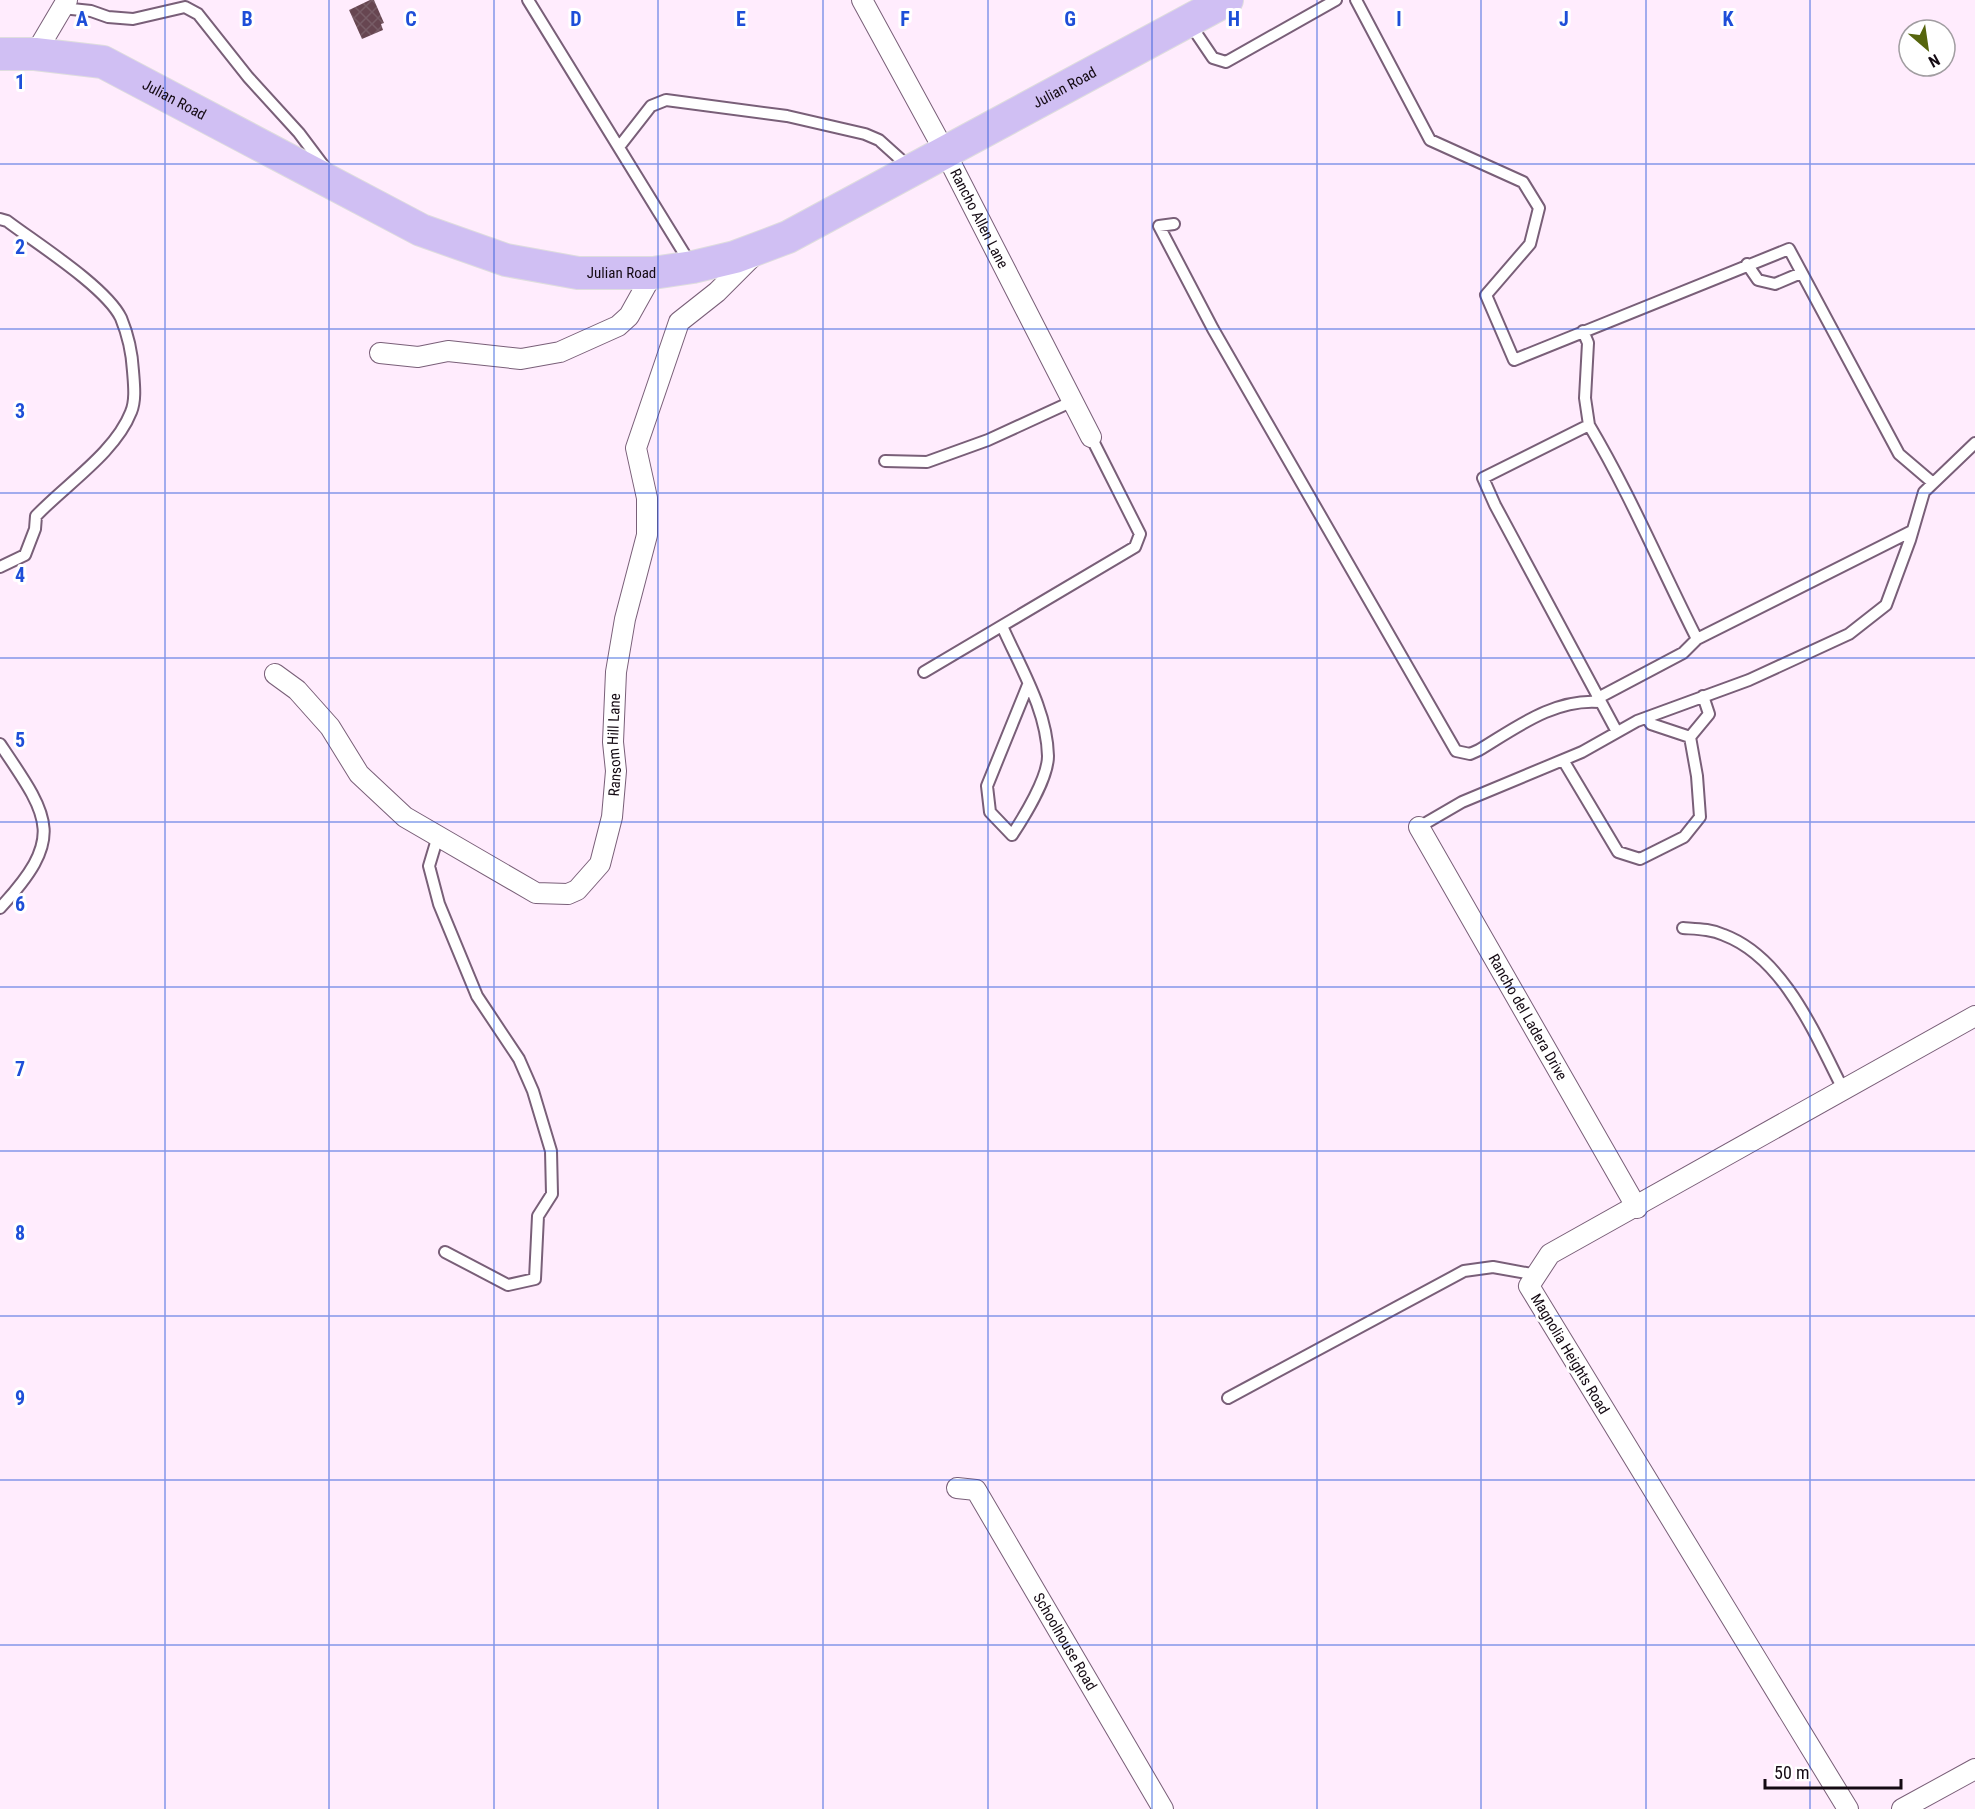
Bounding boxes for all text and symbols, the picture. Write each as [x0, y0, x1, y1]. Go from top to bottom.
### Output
text: A [76, 7, 88, 31]
text: B [241, 7, 253, 31]
text: C [405, 7, 417, 31]
text: D [570, 7, 582, 31]
text: E [736, 7, 746, 31]
text: F [900, 7, 910, 31]
text: G [1064, 7, 1076, 31]
text: H [1228, 7, 1240, 31]
text: I [1396, 7, 1402, 31]
text: J [1559, 7, 1569, 31]
text: K [1722, 7, 1734, 31]
north arrow [1897, 18, 1957, 78]
text: N [1925, 50, 1943, 71]
street label: Julian Road [1030, 63, 1099, 112]
text: 1 [15, 70, 25, 94]
street label: Julian Road [139, 75, 209, 124]
street label: Rancho Allen Lane [946, 166, 1012, 271]
text: 2 [15, 235, 25, 259]
street label: Julian Road [587, 264, 656, 282]
text: 3 [15, 399, 25, 423]
text: 4 [15, 563, 25, 587]
street label: Ransom Hill Lane [604, 693, 625, 797]
text: 5 [15, 728, 25, 752]
text: 6 [15, 892, 25, 916]
street label: Rancho del Ladera Drive [1485, 951, 1571, 1083]
text: 7 [15, 1057, 25, 1081]
text: 8 [15, 1221, 25, 1245]
street label: Magnolia Heights Road [1527, 1290, 1613, 1418]
text: 9 [15, 1386, 25, 1410]
street label: Schoolhouse Road [1029, 1590, 1101, 1694]
scale bar [1765, 1752, 1902, 1790]
text: 50 m [1774, 1762, 1809, 1783]

